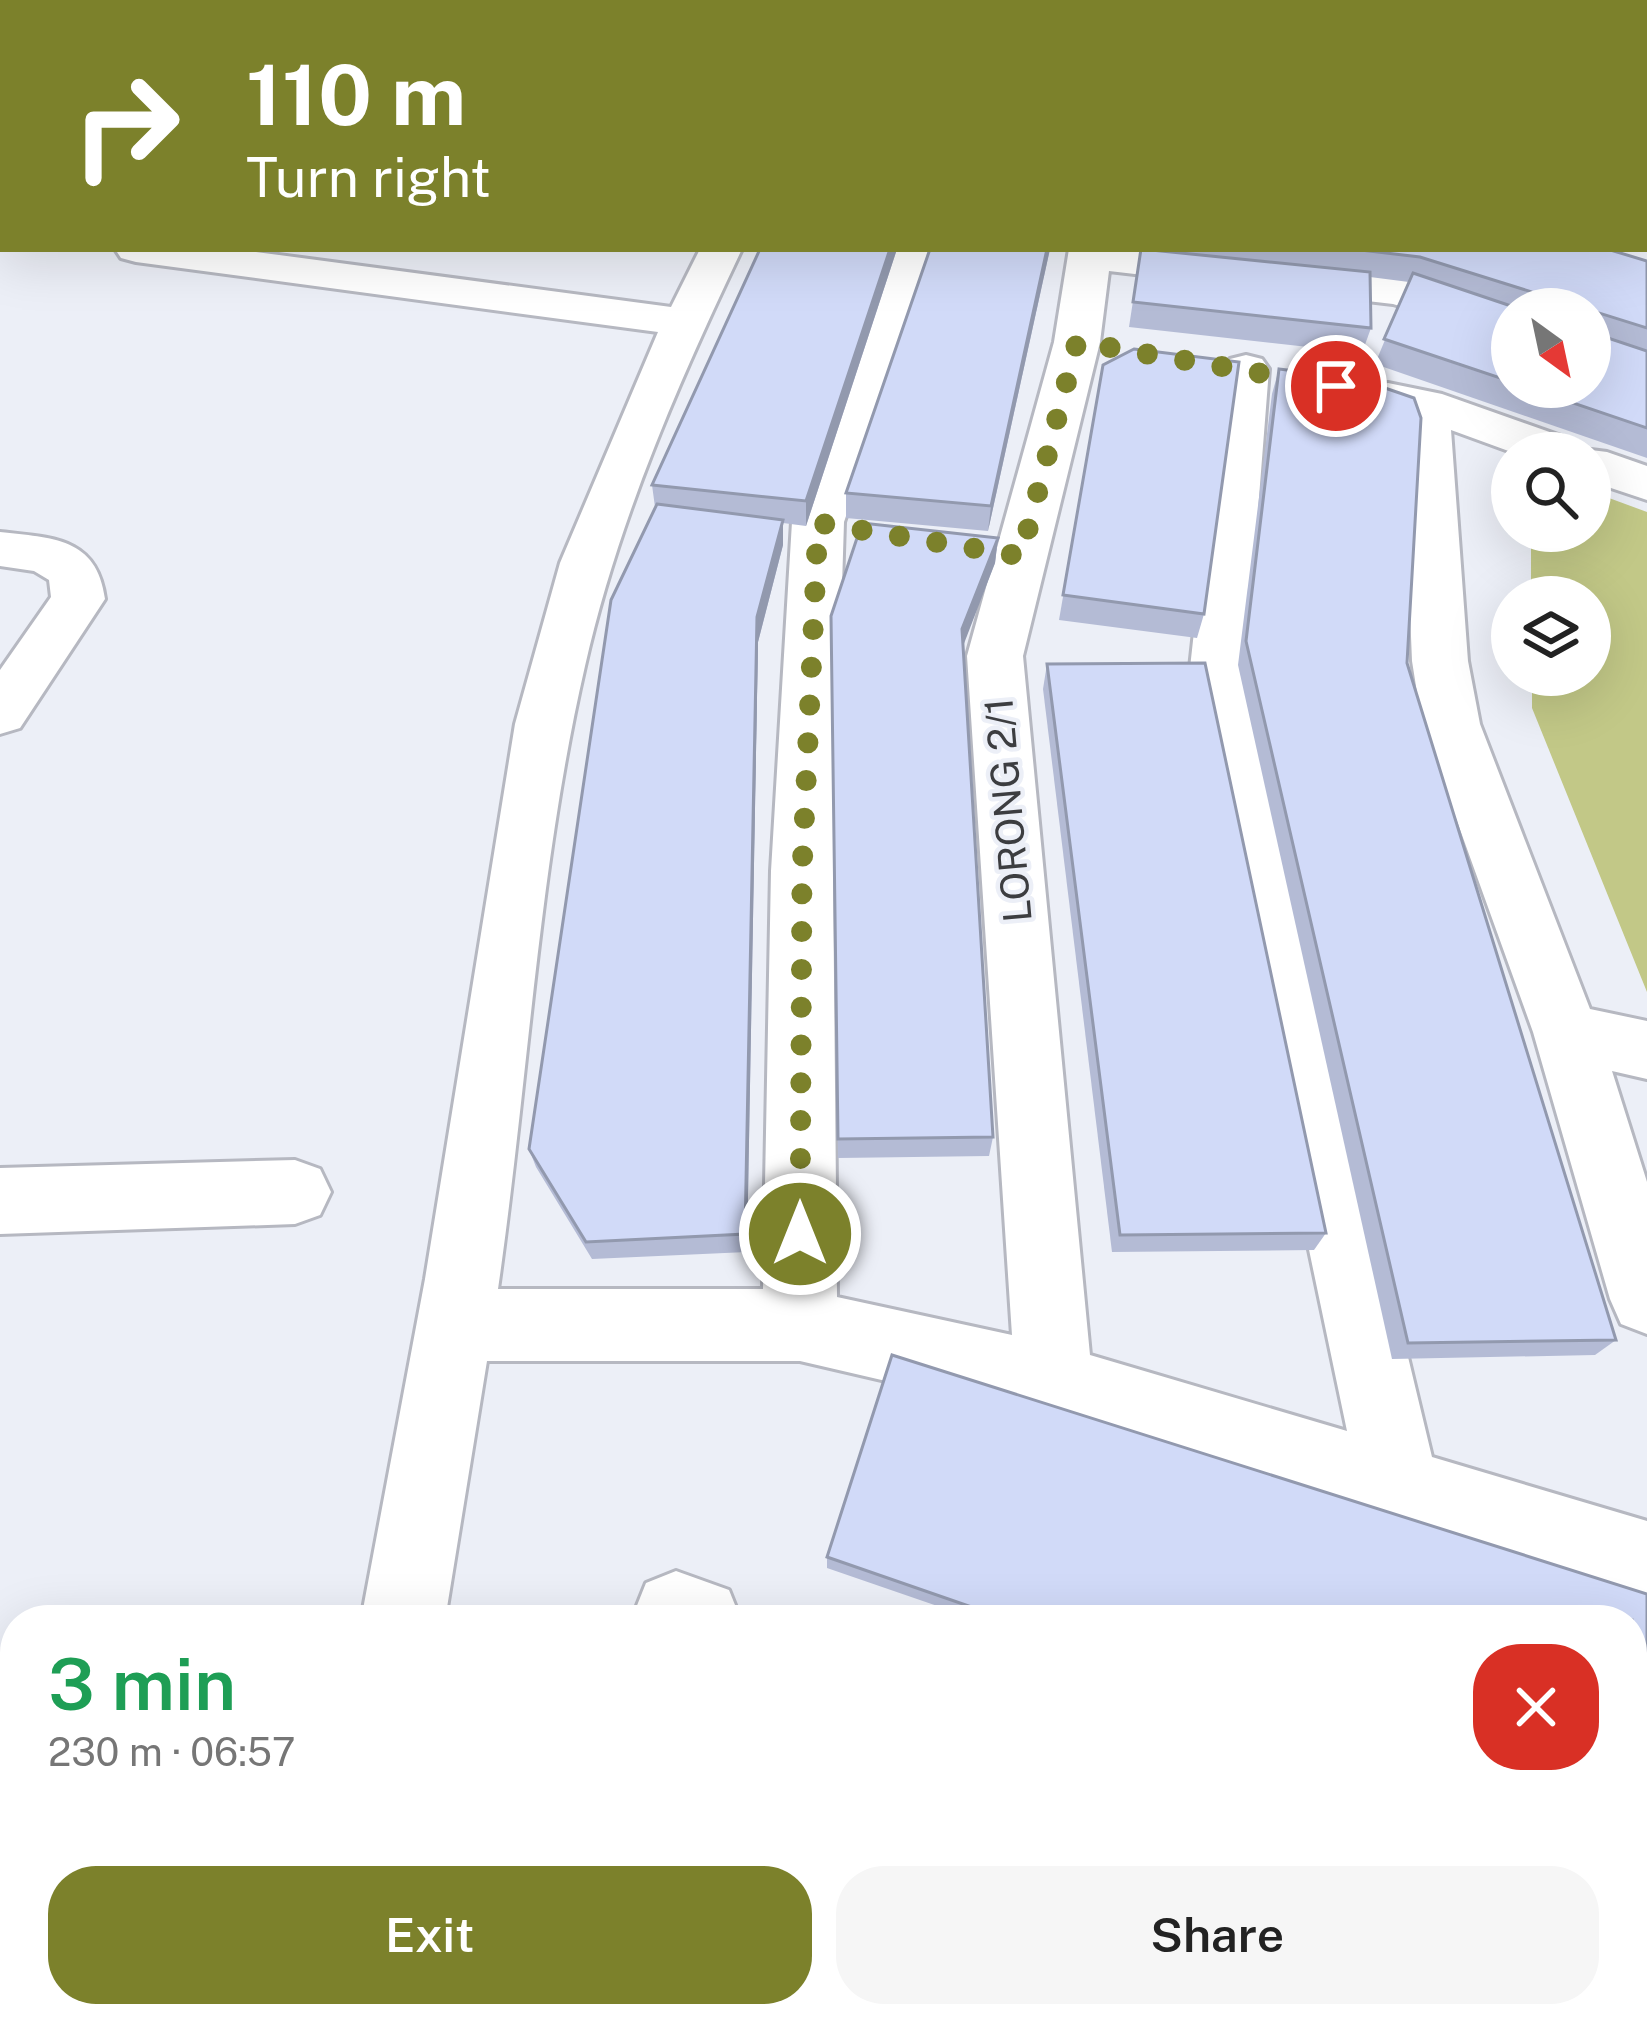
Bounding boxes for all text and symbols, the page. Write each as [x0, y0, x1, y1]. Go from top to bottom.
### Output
text: 110 m [246, 45, 466, 144]
icon: right [48, 48, 204, 204]
text: Turn right [246, 146, 491, 209]
north arrow [1491, 288, 1611, 408]
map controls [1491, 288, 1611, 696]
pin [1285, 335, 1387, 437]
icon: arrive [1303, 353, 1369, 419]
button: search [1491, 432, 1611, 552]
button: layers [1491, 576, 1611, 696]
street label: LORONG 2/1 [975, 696, 1041, 924]
position arrow [737, 1171, 863, 1297]
text: 3 min [48, 1642, 236, 1726]
button: close [1473, 1644, 1599, 1770]
text: 230 m · 06:57 [48, 1729, 295, 1775]
button: Exit [48, 1866, 812, 2004]
button: Share [836, 1866, 1599, 2004]

